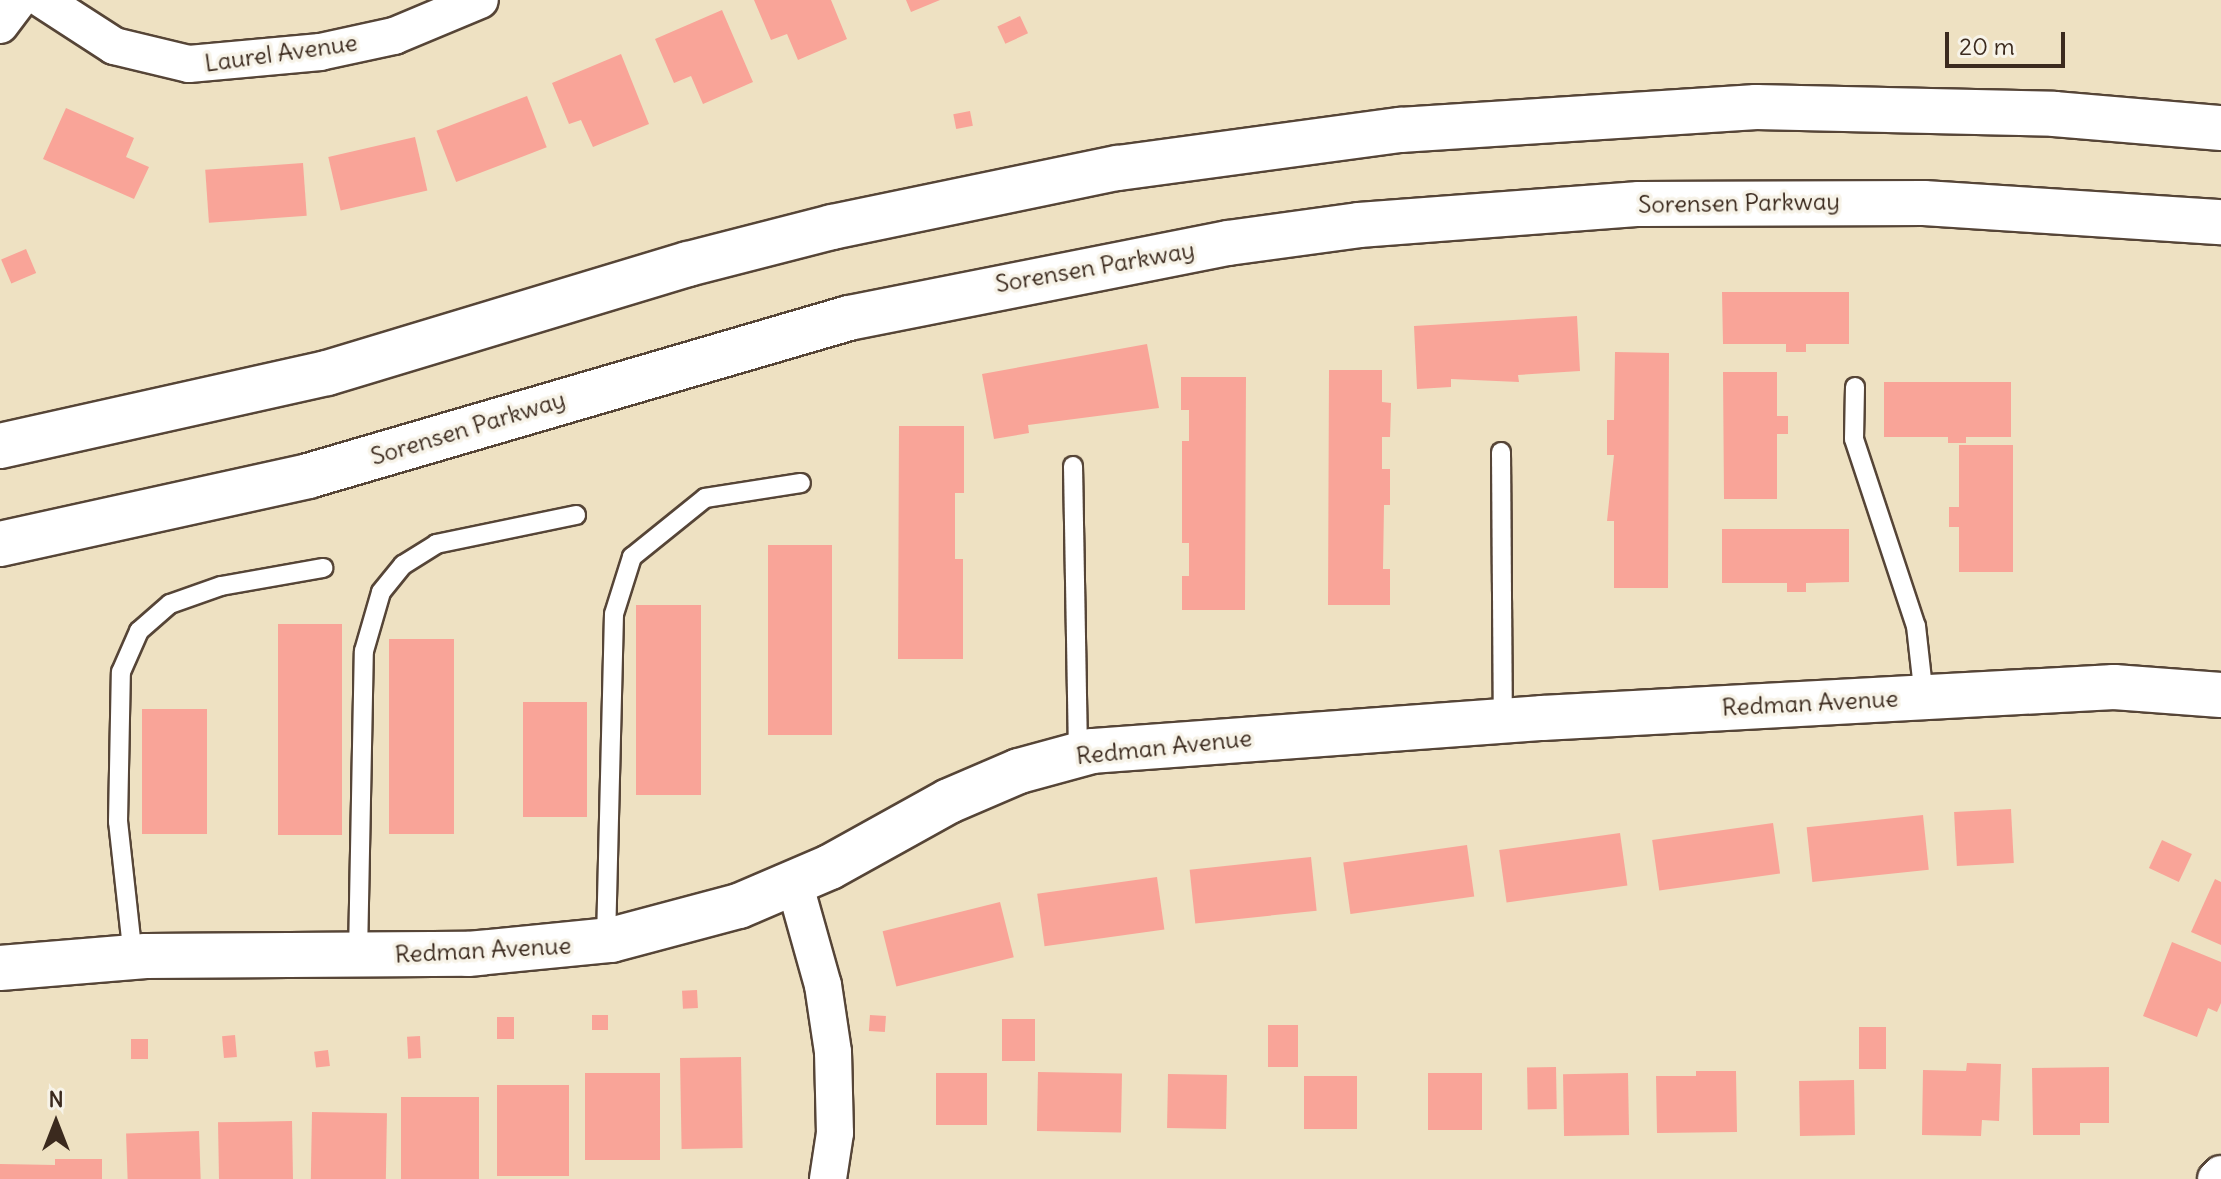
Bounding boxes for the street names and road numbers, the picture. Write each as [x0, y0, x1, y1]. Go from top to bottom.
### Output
street label: Laurel Avenue [203, 28, 359, 78]
street label: Sorensen Parkway [1638, 187, 1840, 219]
street label: Sorensen Parkway [993, 235, 1197, 299]
street label: Sorensen Parkway [367, 385, 569, 471]
street label: Redman Avenue [1721, 684, 1899, 722]
street label: Redman Avenue [1075, 723, 1253, 771]
street label: Redman Avenue [394, 931, 572, 969]

